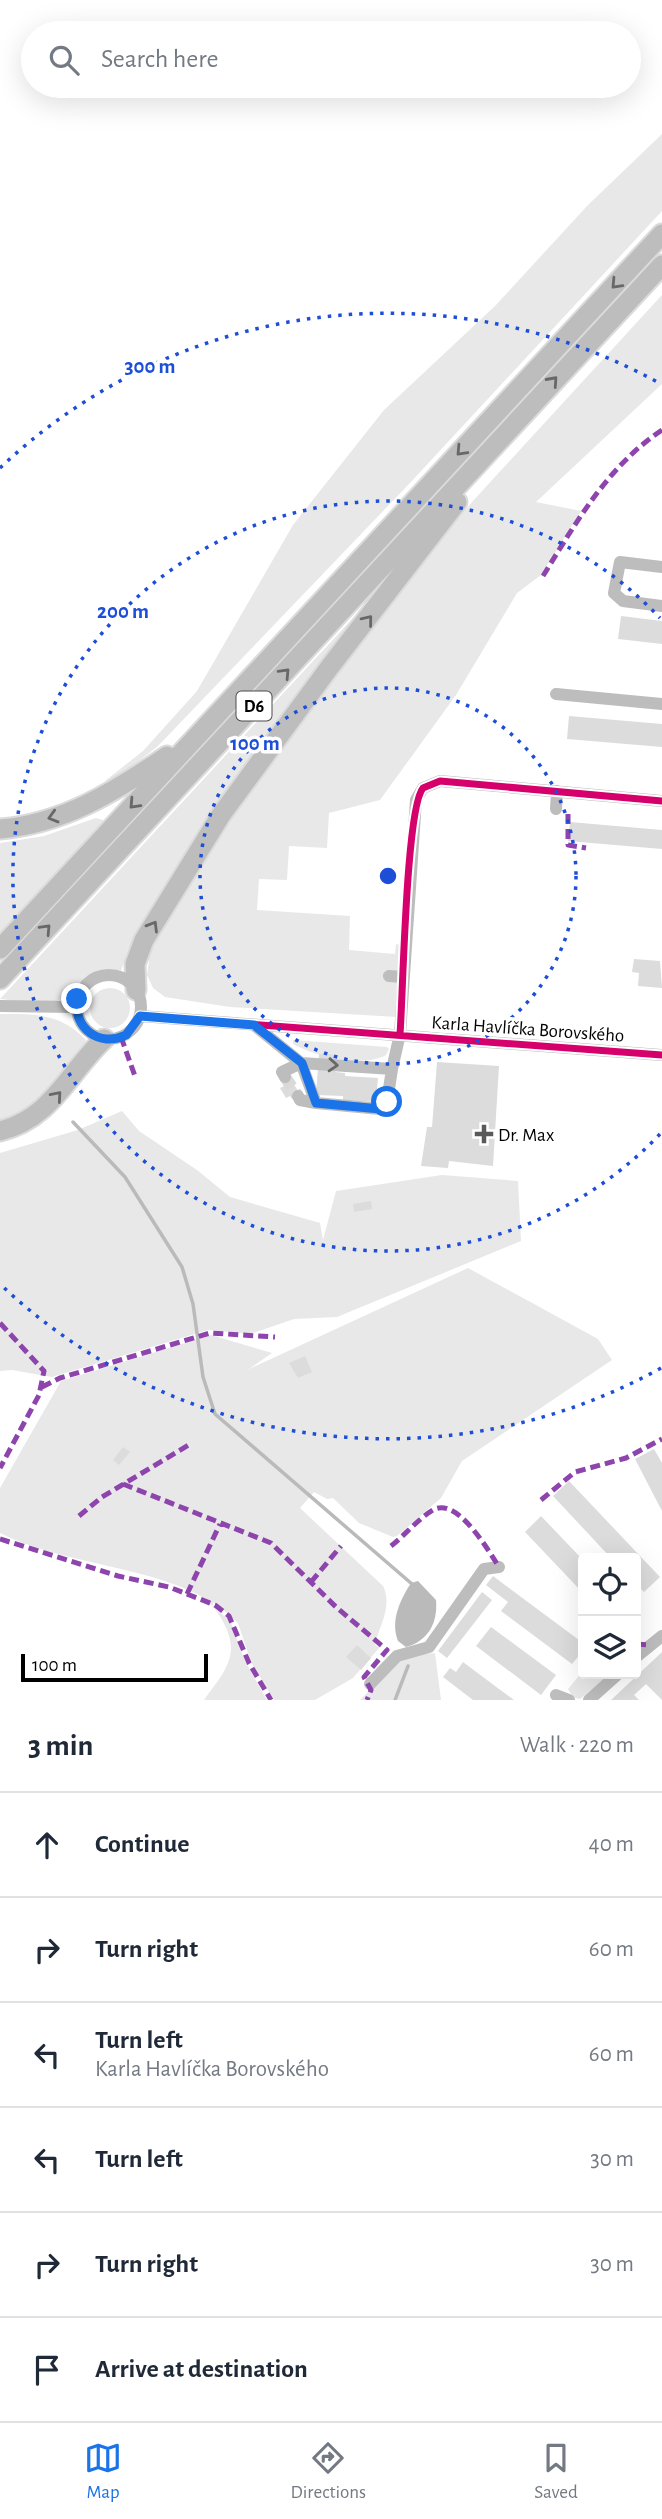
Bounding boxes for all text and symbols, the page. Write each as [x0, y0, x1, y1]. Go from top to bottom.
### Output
search box [21, 21, 641, 98]
icon: search [45, 41, 83, 79]
text: Search here [101, 46, 219, 72]
one-way arrow [611, 276, 624, 289]
text: 300 m [124, 356, 176, 377]
one-way arrow [545, 376, 557, 389]
one-way arrow [457, 443, 470, 456]
text: 200 m [97, 601, 149, 622]
one-way arrow [359, 615, 372, 627]
one-way arrow [276, 668, 289, 681]
road number: D6 [236, 692, 272, 720]
text: 100 m [230, 733, 280, 754]
one-way arrow [130, 796, 142, 809]
one-way arrow [47, 809, 59, 824]
centre of rings [376, 864, 400, 888]
one-way arrow [144, 920, 157, 933]
one-way arrow [38, 924, 51, 937]
route end [61, 983, 92, 1014]
street label: Karla Havlíčka Borovského [431, 1013, 625, 1046]
one-way arrow [328, 1057, 339, 1072]
route start [371, 1086, 402, 1117]
one-way arrow [49, 1091, 61, 1104]
marker: Dr. Max [476, 1126, 492, 1142]
place label: Dr. Max [498, 1126, 554, 1145]
map controls [578, 1553, 641, 1679]
button: locate [578, 1553, 641, 1616]
button: layers [578, 1616, 641, 1679]
scale bar [21, 1651, 208, 1683]
text: 100 m [32, 1656, 77, 1675]
text: 3 min [28, 1731, 93, 1761]
text: Walk · 220 m [520, 1734, 634, 1757]
icon: ahead [28, 1826, 66, 1864]
text: Continue [95, 1831, 190, 1857]
text: 40 m [589, 1833, 634, 1856]
icon: right [28, 1931, 66, 1969]
text: Turn right [95, 1936, 198, 1962]
text: 60 m [589, 1938, 634, 1961]
text: Turn left [95, 2027, 183, 2053]
icon: left [28, 2036, 66, 2074]
text: 60 m [589, 2043, 634, 2066]
text: Karla Havlíčka Borovského [95, 2058, 329, 2081]
icon: left [28, 2141, 66, 2179]
text: Turn left [95, 2146, 183, 2172]
text: 30 m [590, 2148, 634, 2171]
icon: right [28, 2246, 66, 2284]
text: Turn right [95, 2251, 198, 2277]
text: 30 m [590, 2253, 634, 2276]
icon: arrive [28, 2351, 66, 2389]
text: Arrive at destination [95, 2356, 308, 2382]
tab: Map [84, 2439, 122, 2504]
tab: Directions [290, 2439, 366, 2504]
tab: Saved [534, 2439, 578, 2504]

